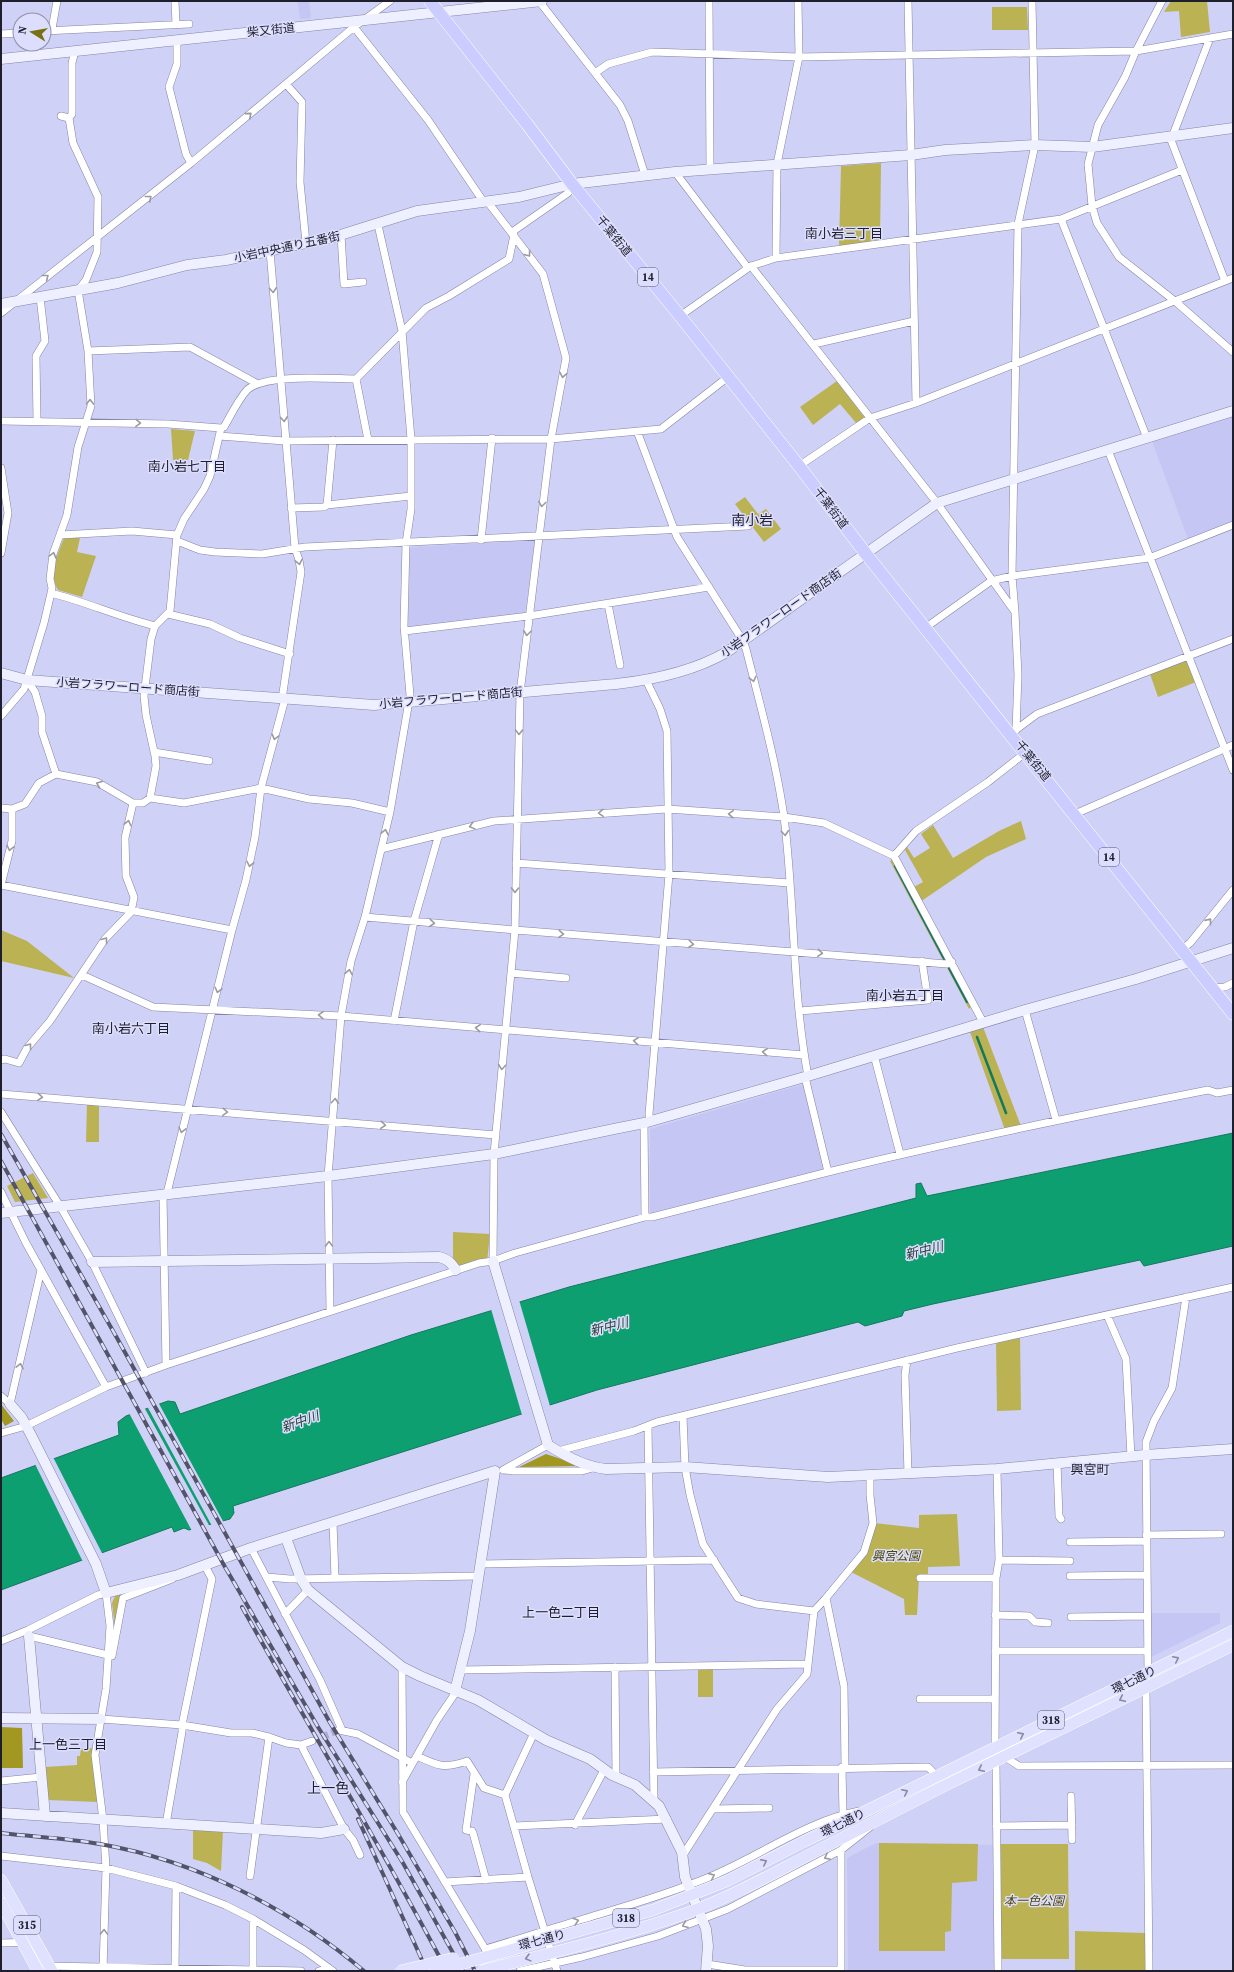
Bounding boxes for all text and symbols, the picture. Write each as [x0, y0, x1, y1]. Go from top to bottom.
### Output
north arrow [12, 12, 52, 52]
street label: 柴又街道 [246, 20, 296, 40]
text: N [15, 25, 31, 36]
one-way arrow [245, 113, 252, 120]
one-way arrow [144, 195, 151, 202]
street label: 千葉街道 [593, 212, 635, 260]
district label: 南小岩三丁目 [805, 225, 883, 242]
street label: 小岩中央通り五番街 [233, 228, 341, 266]
one-way arrow [523, 250, 531, 257]
road number: 14 [638, 268, 658, 286]
one-way arrow [42, 275, 49, 282]
one-way arrow [268, 287, 277, 293]
one-way arrow [560, 372, 568, 379]
one-way arrow [86, 399, 94, 405]
one-way arrow [279, 416, 288, 422]
one-way arrow [135, 419, 141, 427]
district label: 南小岩七丁目 [148, 458, 226, 475]
street label: 千葉街道 [810, 484, 852, 532]
one-way arrow [538, 501, 547, 507]
district label: 南小岩 [731, 510, 773, 530]
one-way arrow [48, 552, 57, 559]
one-way arrow [295, 559, 303, 565]
street label: 小岩フラワーロード商店街 [717, 565, 845, 661]
one-way arrow [523, 630, 532, 636]
street label: 小岩フラワーロード商店街 [56, 674, 200, 700]
one-way arrow [749, 676, 757, 682]
street label: 小岩フラワーロード商店街 [379, 684, 523, 712]
one-way arrow [514, 729, 523, 735]
one-way arrow [271, 734, 279, 740]
street label: 千葉街道 [1012, 737, 1054, 785]
one-way arrow [96, 780, 103, 788]
one-way arrow [598, 809, 604, 818]
one-way arrow [728, 810, 734, 818]
one-way arrow [124, 820, 132, 826]
one-way arrow [469, 821, 475, 829]
one-way arrow [381, 829, 389, 835]
one-way arrow [781, 830, 790, 836]
one-way arrow [7, 844, 15, 851]
road number: 14 [1099, 848, 1119, 866]
one-way arrow [246, 861, 254, 867]
one-way arrow [511, 887, 519, 893]
one-way arrow [429, 918, 435, 927]
one-way arrow [1204, 918, 1211, 925]
one-way arrow [558, 929, 564, 938]
one-way arrow [100, 938, 107, 945]
one-way arrow [688, 939, 694, 948]
one-way arrow [817, 949, 824, 958]
one-way arrow [344, 969, 353, 975]
one-way arrow [214, 987, 222, 993]
district label: 南小岩五丁目 [866, 987, 944, 1004]
one-way arrow [318, 1011, 324, 1020]
district label: 南小岩六丁目 [92, 1020, 170, 1037]
one-way arrow [475, 1024, 481, 1033]
one-way arrow [633, 1037, 639, 1046]
one-way arrow [24, 1043, 31, 1050]
one-way arrow [762, 1048, 768, 1057]
one-way arrow [497, 1064, 506, 1070]
one-way arrow [37, 1092, 43, 1101]
one-way arrow [330, 1098, 339, 1104]
one-way arrow [222, 1108, 228, 1117]
one-way arrow [380, 1121, 386, 1130]
one-way arrow [178, 1126, 186, 1133]
water label: 新中川 [903, 1237, 947, 1263]
one-way arrow [325, 1241, 333, 1247]
water label: 新中川 [588, 1313, 632, 1339]
one-way arrow [15, 1363, 23, 1369]
water label: 新中川 [279, 1406, 323, 1436]
district label: 興宮町 [1070, 1461, 1110, 1478]
park label: 興宮公園 [872, 1548, 922, 1564]
district label: 上一色二丁目 [522, 1604, 600, 1621]
one-way arrow [1171, 1656, 1179, 1664]
street label: 環七通り [1109, 1662, 1159, 1698]
one-way arrow [1119, 1694, 1127, 1702]
road number: 318 [1038, 1711, 1064, 1729]
one-way arrow [1017, 1732, 1025, 1740]
district label: 上一色三丁目 [29, 1736, 107, 1753]
one-way arrow [977, 1764, 985, 1772]
district label: 上一色 [307, 1778, 349, 1798]
one-way arrow [900, 1789, 908, 1797]
street label: 環七通り [818, 1805, 868, 1841]
one-way arrow [824, 1853, 832, 1860]
one-way arrow [760, 1859, 768, 1867]
one-way arrow [708, 1873, 716, 1881]
park label: 本一色公園 [1004, 1893, 1066, 1909]
road number: 318 [613, 1909, 639, 1927]
road number: 315 [14, 1916, 40, 1934]
one-way arrow [572, 1918, 579, 1926]
one-way arrow [681, 1921, 688, 1929]
street label: 環七通り [517, 1926, 567, 1954]
one-way arrow [100, 1929, 108, 1935]
one-way arrow [525, 1953, 532, 1962]

